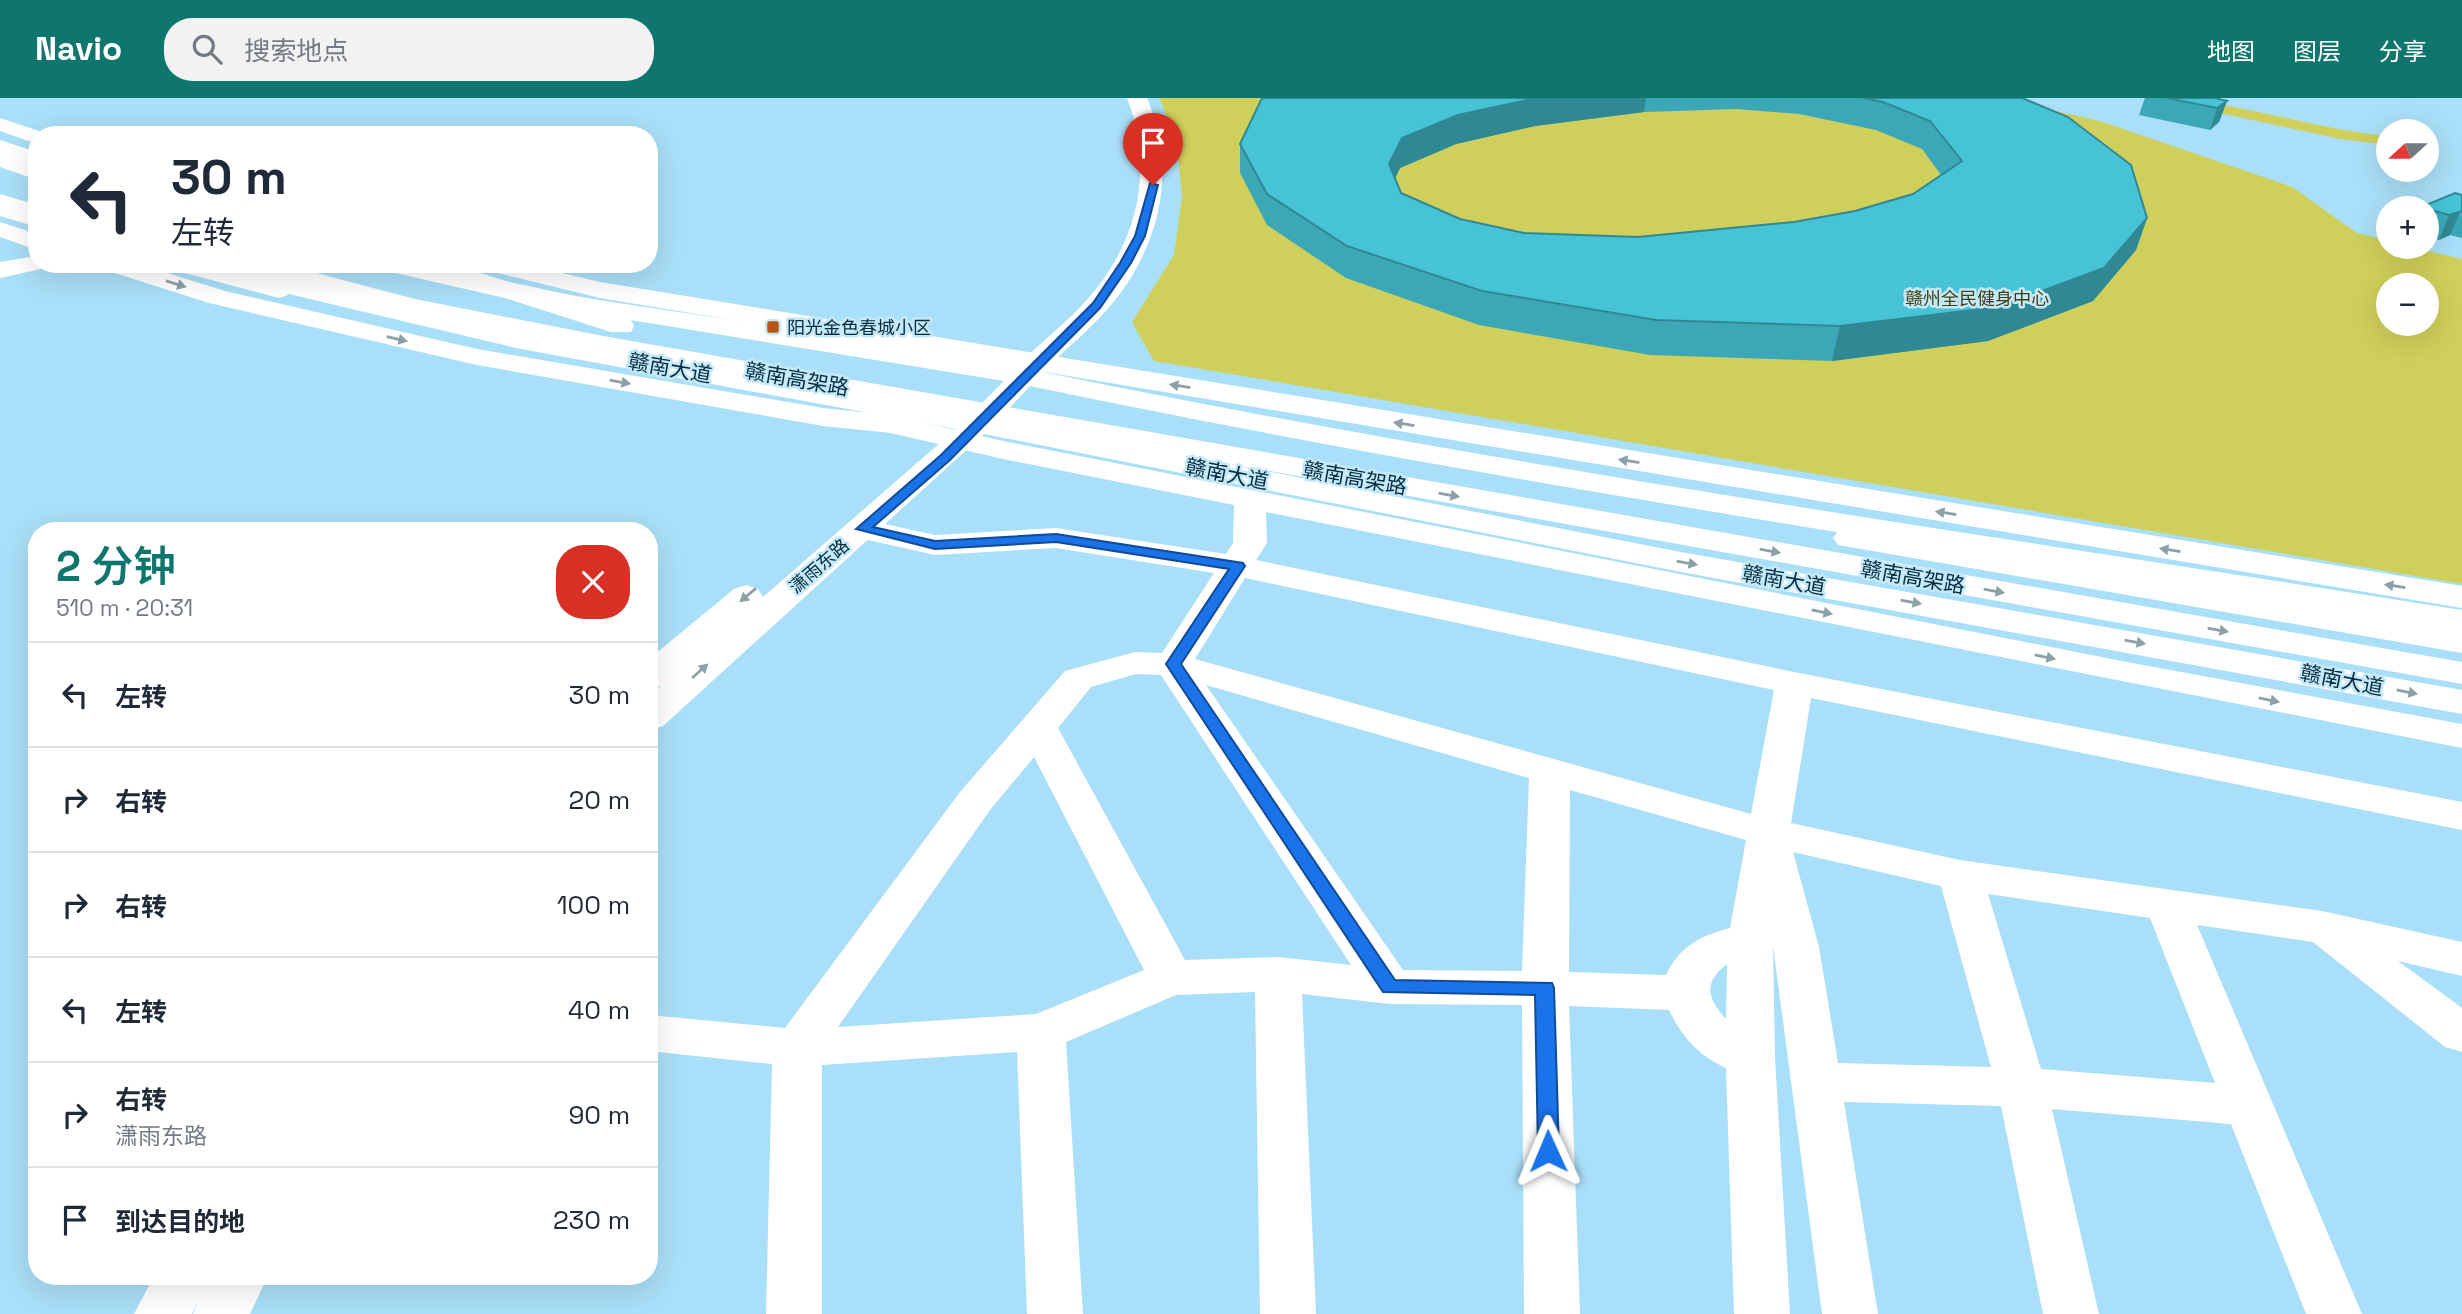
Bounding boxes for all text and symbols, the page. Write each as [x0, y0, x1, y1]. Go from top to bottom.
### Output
search box [164, 18, 654, 81]
text: Navio [35, 28, 122, 70]
icon: search [188, 30, 226, 68]
text: 搜索地点 [244, 34, 348, 68]
text: 地图 [2207, 36, 2255, 67]
text: 图层 [2293, 36, 2341, 67]
text: 分享 [2379, 36, 2427, 67]
pin [1123, 113, 1183, 185]
north arrow [2376, 119, 2440, 182]
map controls [2376, 119, 2439, 336]
icon: arrive [1134, 124, 1172, 162]
text: 30 m [171, 146, 287, 208]
icon: left [56, 154, 147, 245]
button: + [2376, 196, 2439, 259]
text: 左转 [171, 213, 235, 253]
button: − [2376, 273, 2439, 336]
one-way arrow [166, 280, 187, 290]
park label: 赣州全民健身中心 [1905, 287, 2049, 310]
place label: 阳光金色春城小区 [787, 316, 931, 339]
marker: 阳光金色春城小区 [765, 319, 781, 335]
one-way arrow [386, 333, 408, 344]
street label: 赣南大道 [626, 347, 714, 389]
street label: 赣南高架路 [743, 357, 851, 401]
one-way arrow [609, 377, 631, 388]
one-way arrow [1169, 380, 1191, 391]
one-way arrow [1393, 418, 1415, 429]
street label: 赣南大道 [1183, 453, 1271, 495]
one-way arrow [1618, 455, 1640, 466]
street label: 赣南高架路 [1301, 456, 1409, 500]
one-way arrow [1439, 490, 1461, 501]
one-way arrow [1935, 507, 1957, 518]
street label: 潇雨东路 [784, 534, 854, 598]
text: 2 分钟 [56, 540, 176, 593]
one-way arrow [2159, 544, 2181, 555]
button: close [556, 545, 630, 619]
one-way arrow [1759, 546, 1781, 557]
street label: 赣南高架路 [1859, 555, 1967, 599]
one-way arrow [1676, 558, 1698, 569]
street label: 赣南大道 [1740, 559, 1828, 601]
one-way arrow [2384, 580, 2406, 591]
one-way arrow [1983, 586, 2005, 597]
one-way arrow [739, 587, 757, 602]
text: 510 m · 20:31 [56, 593, 193, 623]
one-way arrow [1900, 597, 1922, 608]
one-way arrow [1811, 607, 1833, 618]
one-way arrow [2207, 625, 2229, 636]
one-way arrow [2124, 636, 2146, 647]
one-way arrow [2034, 651, 2056, 662]
street label: 赣南大道 [2298, 659, 2386, 701]
one-way arrow [691, 664, 708, 680]
icon: left [56, 676, 94, 714]
text: 30 m [569, 678, 630, 712]
text: 左转 [115, 680, 167, 714]
one-way arrow [2396, 687, 2418, 698]
one-way arrow [2258, 694, 2280, 705]
icon: right [56, 781, 94, 819]
text: 20 m [569, 783, 630, 817]
text: 右转 [115, 785, 167, 819]
icon: right [56, 886, 94, 924]
text: 100 m [557, 888, 630, 922]
text: 右转 [115, 890, 167, 924]
icon: left [56, 991, 94, 1029]
text: 40 m [568, 993, 630, 1027]
text: 左转 [115, 995, 167, 1029]
text: 右转 [115, 1083, 167, 1117]
icon: right [56, 1096, 94, 1134]
text: 90 m [568, 1098, 630, 1132]
position arrow [1511, 1114, 1585, 1188]
text: 潇雨东路 [115, 1121, 207, 1151]
icon: arrive [56, 1201, 94, 1239]
text: 230 m [553, 1203, 630, 1237]
text: 到达目的地 [115, 1205, 245, 1239]

